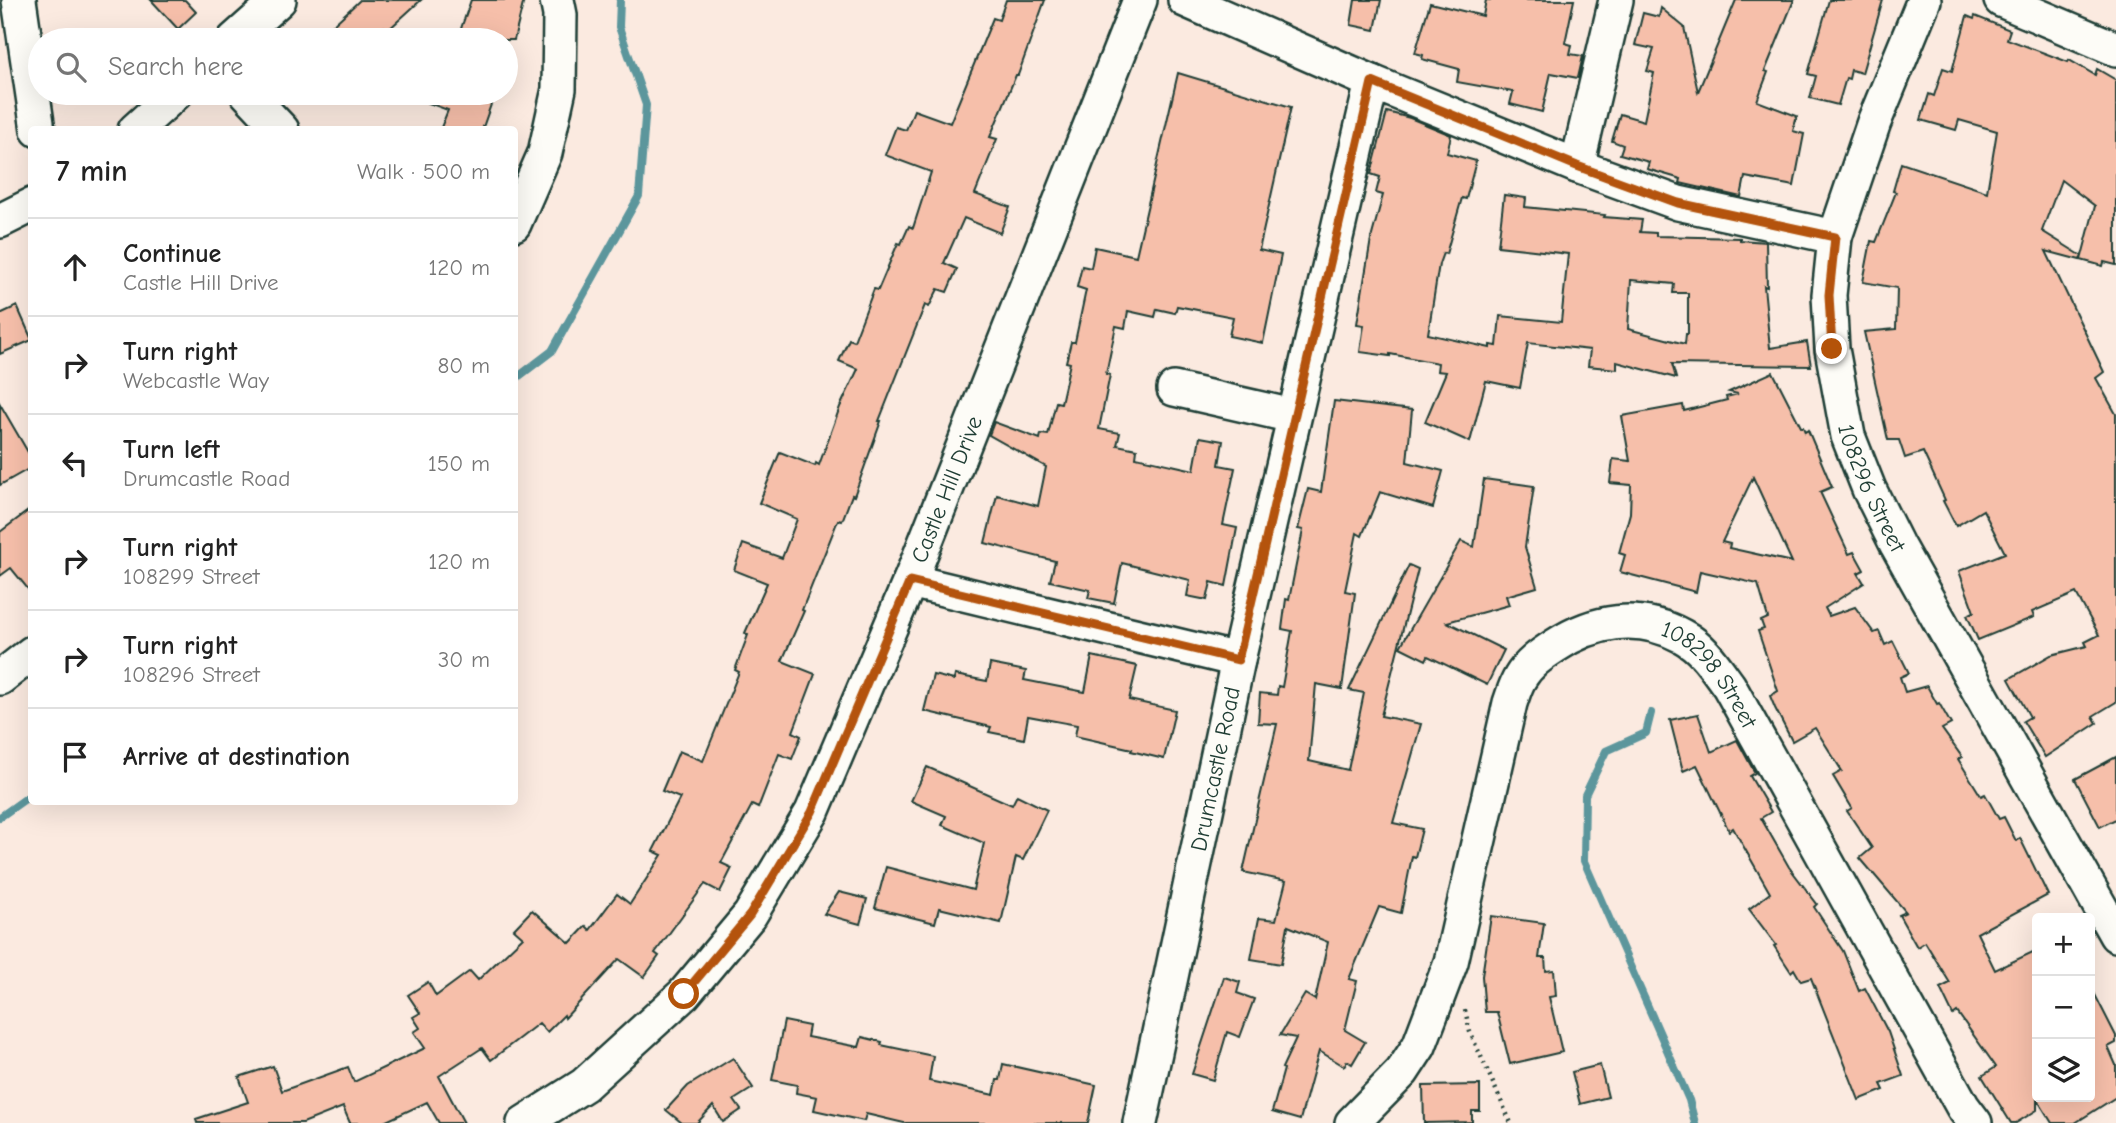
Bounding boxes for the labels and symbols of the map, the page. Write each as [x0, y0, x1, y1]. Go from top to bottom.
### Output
route end [1816, 333, 1847, 364]
street label: Castle Hill Drive [905, 412, 988, 567]
street label: 108296 Street [1833, 422, 1912, 558]
street label: 108298 Street [1658, 615, 1764, 734]
street label: Drumcastle Road [1184, 684, 1246, 854]
route start [668, 978, 699, 1009]

